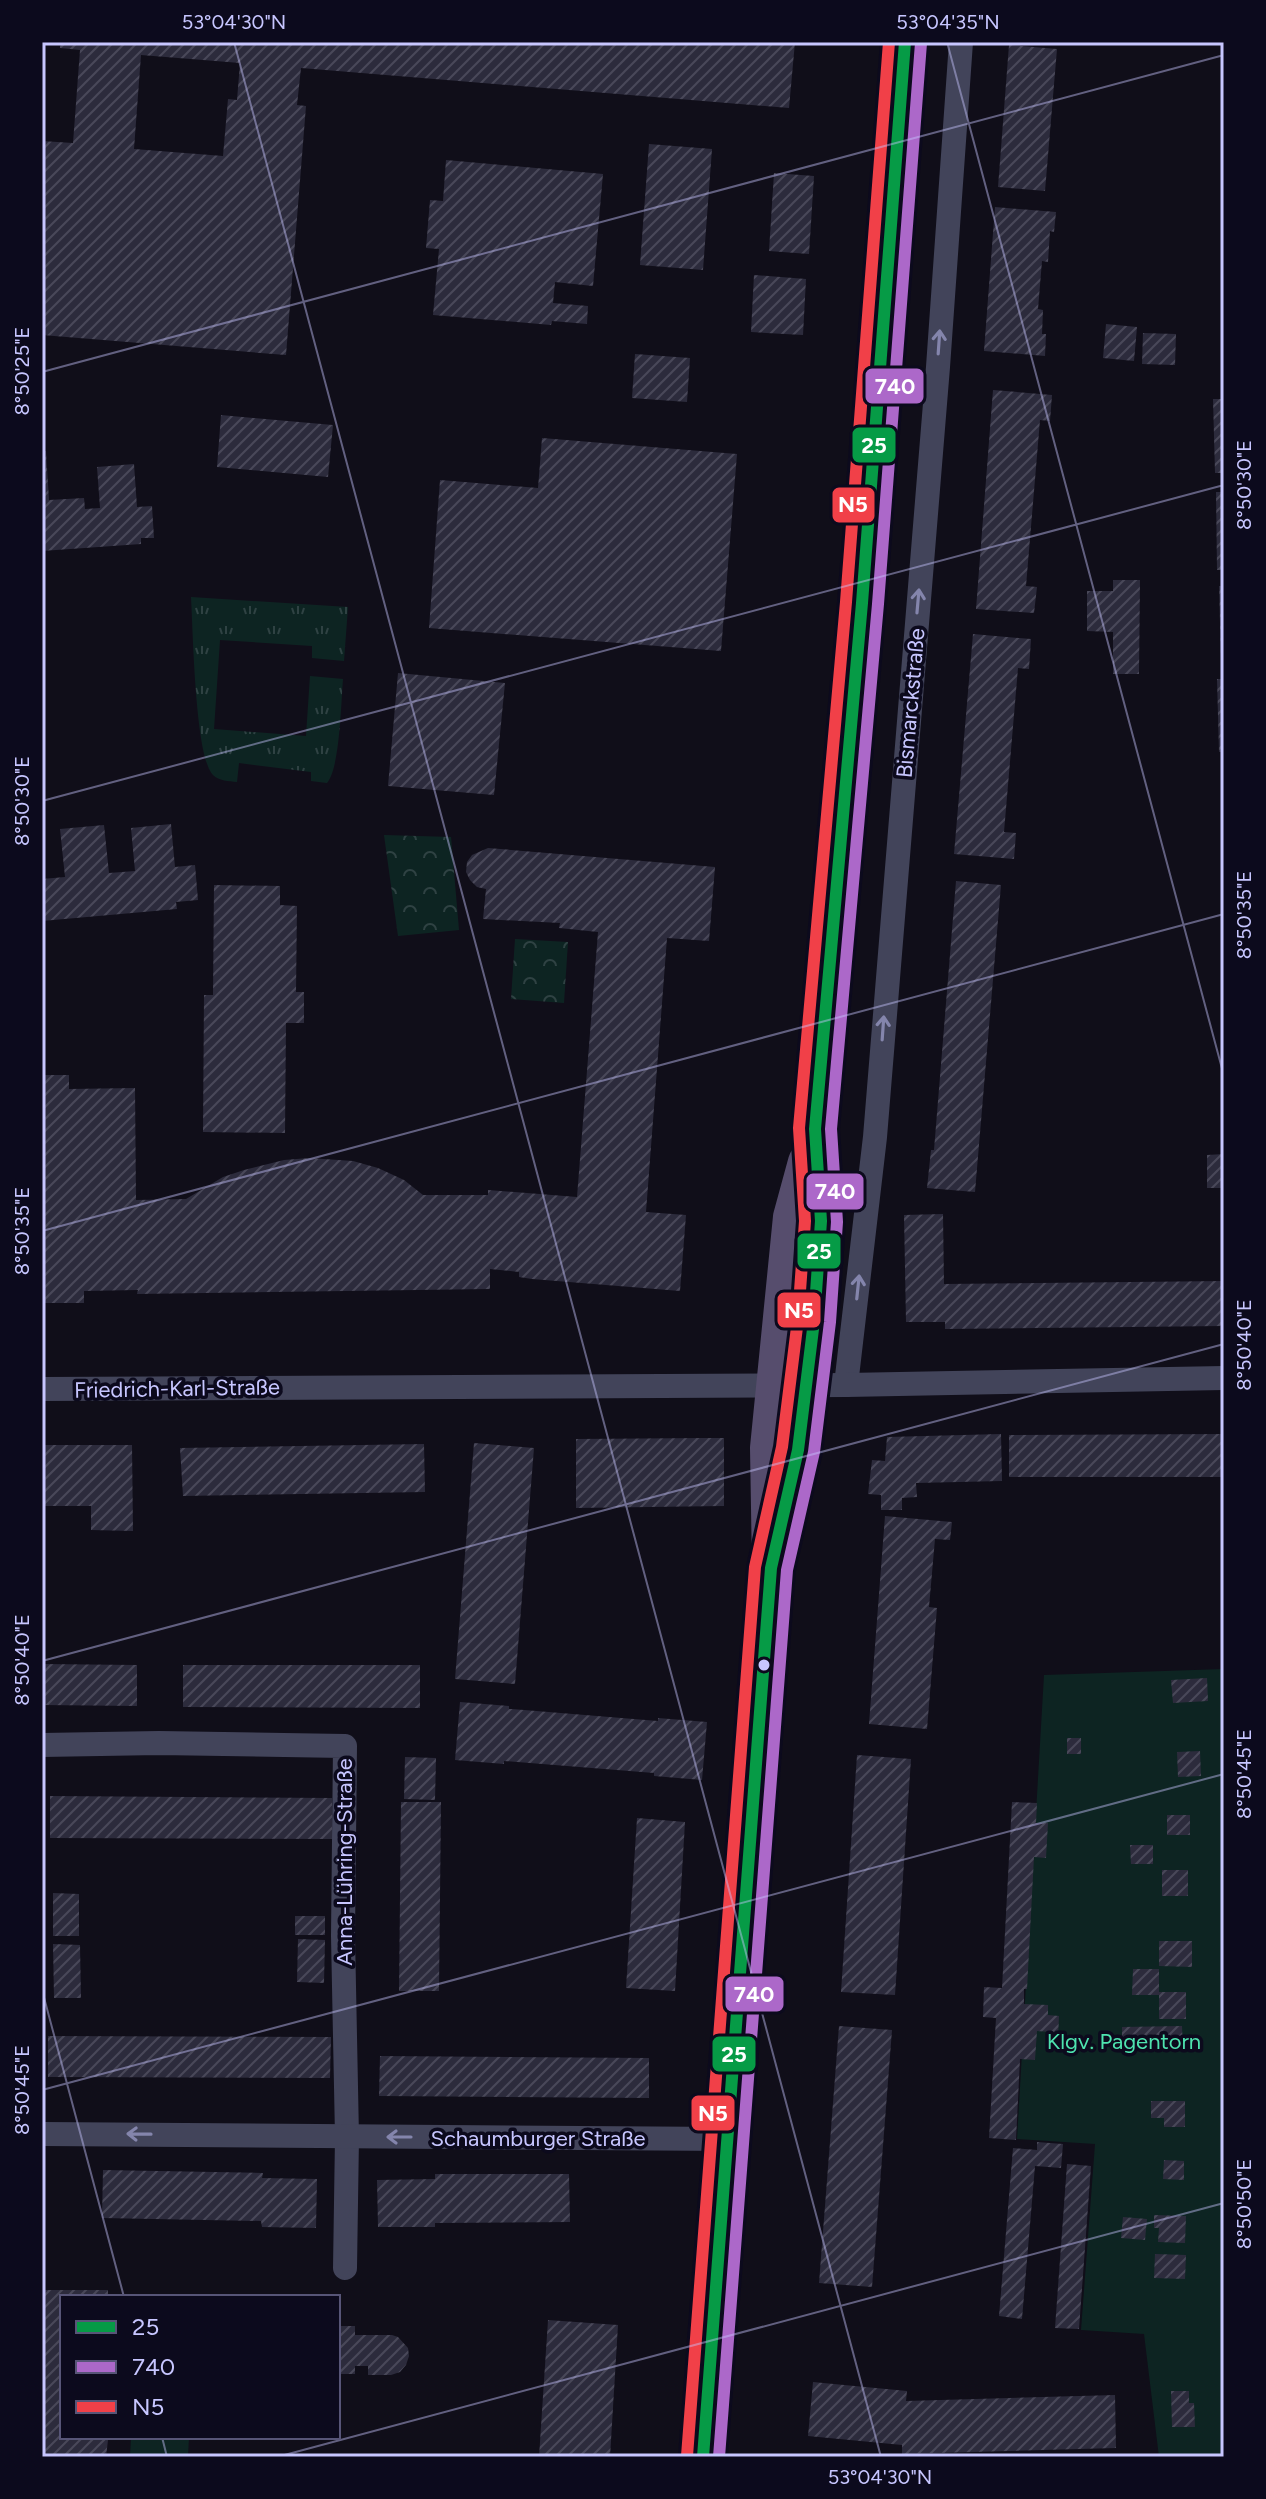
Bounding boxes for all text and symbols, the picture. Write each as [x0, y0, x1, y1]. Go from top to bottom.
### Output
text: 53°04'30"N [182, 10, 286, 34]
text: 53°04'35"N [896, 10, 1000, 34]
text: 8°50'25"E [10, 327, 34, 415]
one-way arrow [932, 329, 947, 356]
line badge: 740 [864, 367, 925, 405]
text: 740 [875, 373, 915, 400]
line badge: 25 [851, 426, 897, 464]
text: 25 [861, 432, 887, 459]
text: 8°50'30"E [1232, 440, 1256, 530]
line badge: N5 [831, 486, 876, 524]
text: N5 [838, 491, 868, 518]
one-way arrow [911, 588, 926, 615]
street label: Bismarckstraße [890, 627, 931, 779]
text: 8°50'30"E [10, 756, 34, 846]
text: 8°50'35"E [1232, 871, 1256, 959]
one-way arrow [876, 1015, 891, 1042]
line badge: 740 [805, 1172, 865, 1211]
text: 740 [815, 1178, 855, 1205]
text: 8°50'35"E [10, 1187, 34, 1275]
line badge: 25 [796, 1232, 842, 1270]
text: 25 [806, 1238, 832, 1265]
one-way arrow [850, 1274, 865, 1301]
line badge: N5 [776, 1291, 822, 1329]
text: N5 [784, 1297, 814, 1324]
text: 8°50'40"E [1232, 1299, 1256, 1391]
street label: Friedrich-Karl-Straße [74, 1373, 280, 1404]
text: 8°50'40"E [10, 1614, 34, 1706]
unlabelled marker [756, 1657, 772, 1673]
text: 8°50'45"E [1232, 1729, 1256, 1819]
street label: Anna-Lühring-Straße [331, 1758, 358, 1966]
line badge: 740 [724, 1975, 785, 2013]
text: 740 [734, 1981, 774, 2008]
park label: Klgv. Pagentorn [1047, 2028, 1201, 2055]
line badge: 25 [711, 2035, 757, 2073]
text: 25 [721, 2041, 747, 2068]
text: 8°50'45"E [10, 2045, 34, 2135]
line badge: N5 [690, 2094, 736, 2132]
text: N5 [698, 2100, 728, 2127]
street label: Schaumburger Straße [430, 2125, 646, 2152]
one-way arrow [126, 2127, 153, 2142]
one-way arrow [386, 2129, 413, 2145]
text: 8°50'50"E [1232, 2159, 1256, 2249]
legend [60, 2295, 340, 2439]
text: 25 [132, 2312, 159, 2341]
text: 740 [132, 2352, 175, 2381]
text: N5 [132, 2392, 164, 2421]
text: 53°04'30"N [828, 2465, 932, 2489]

